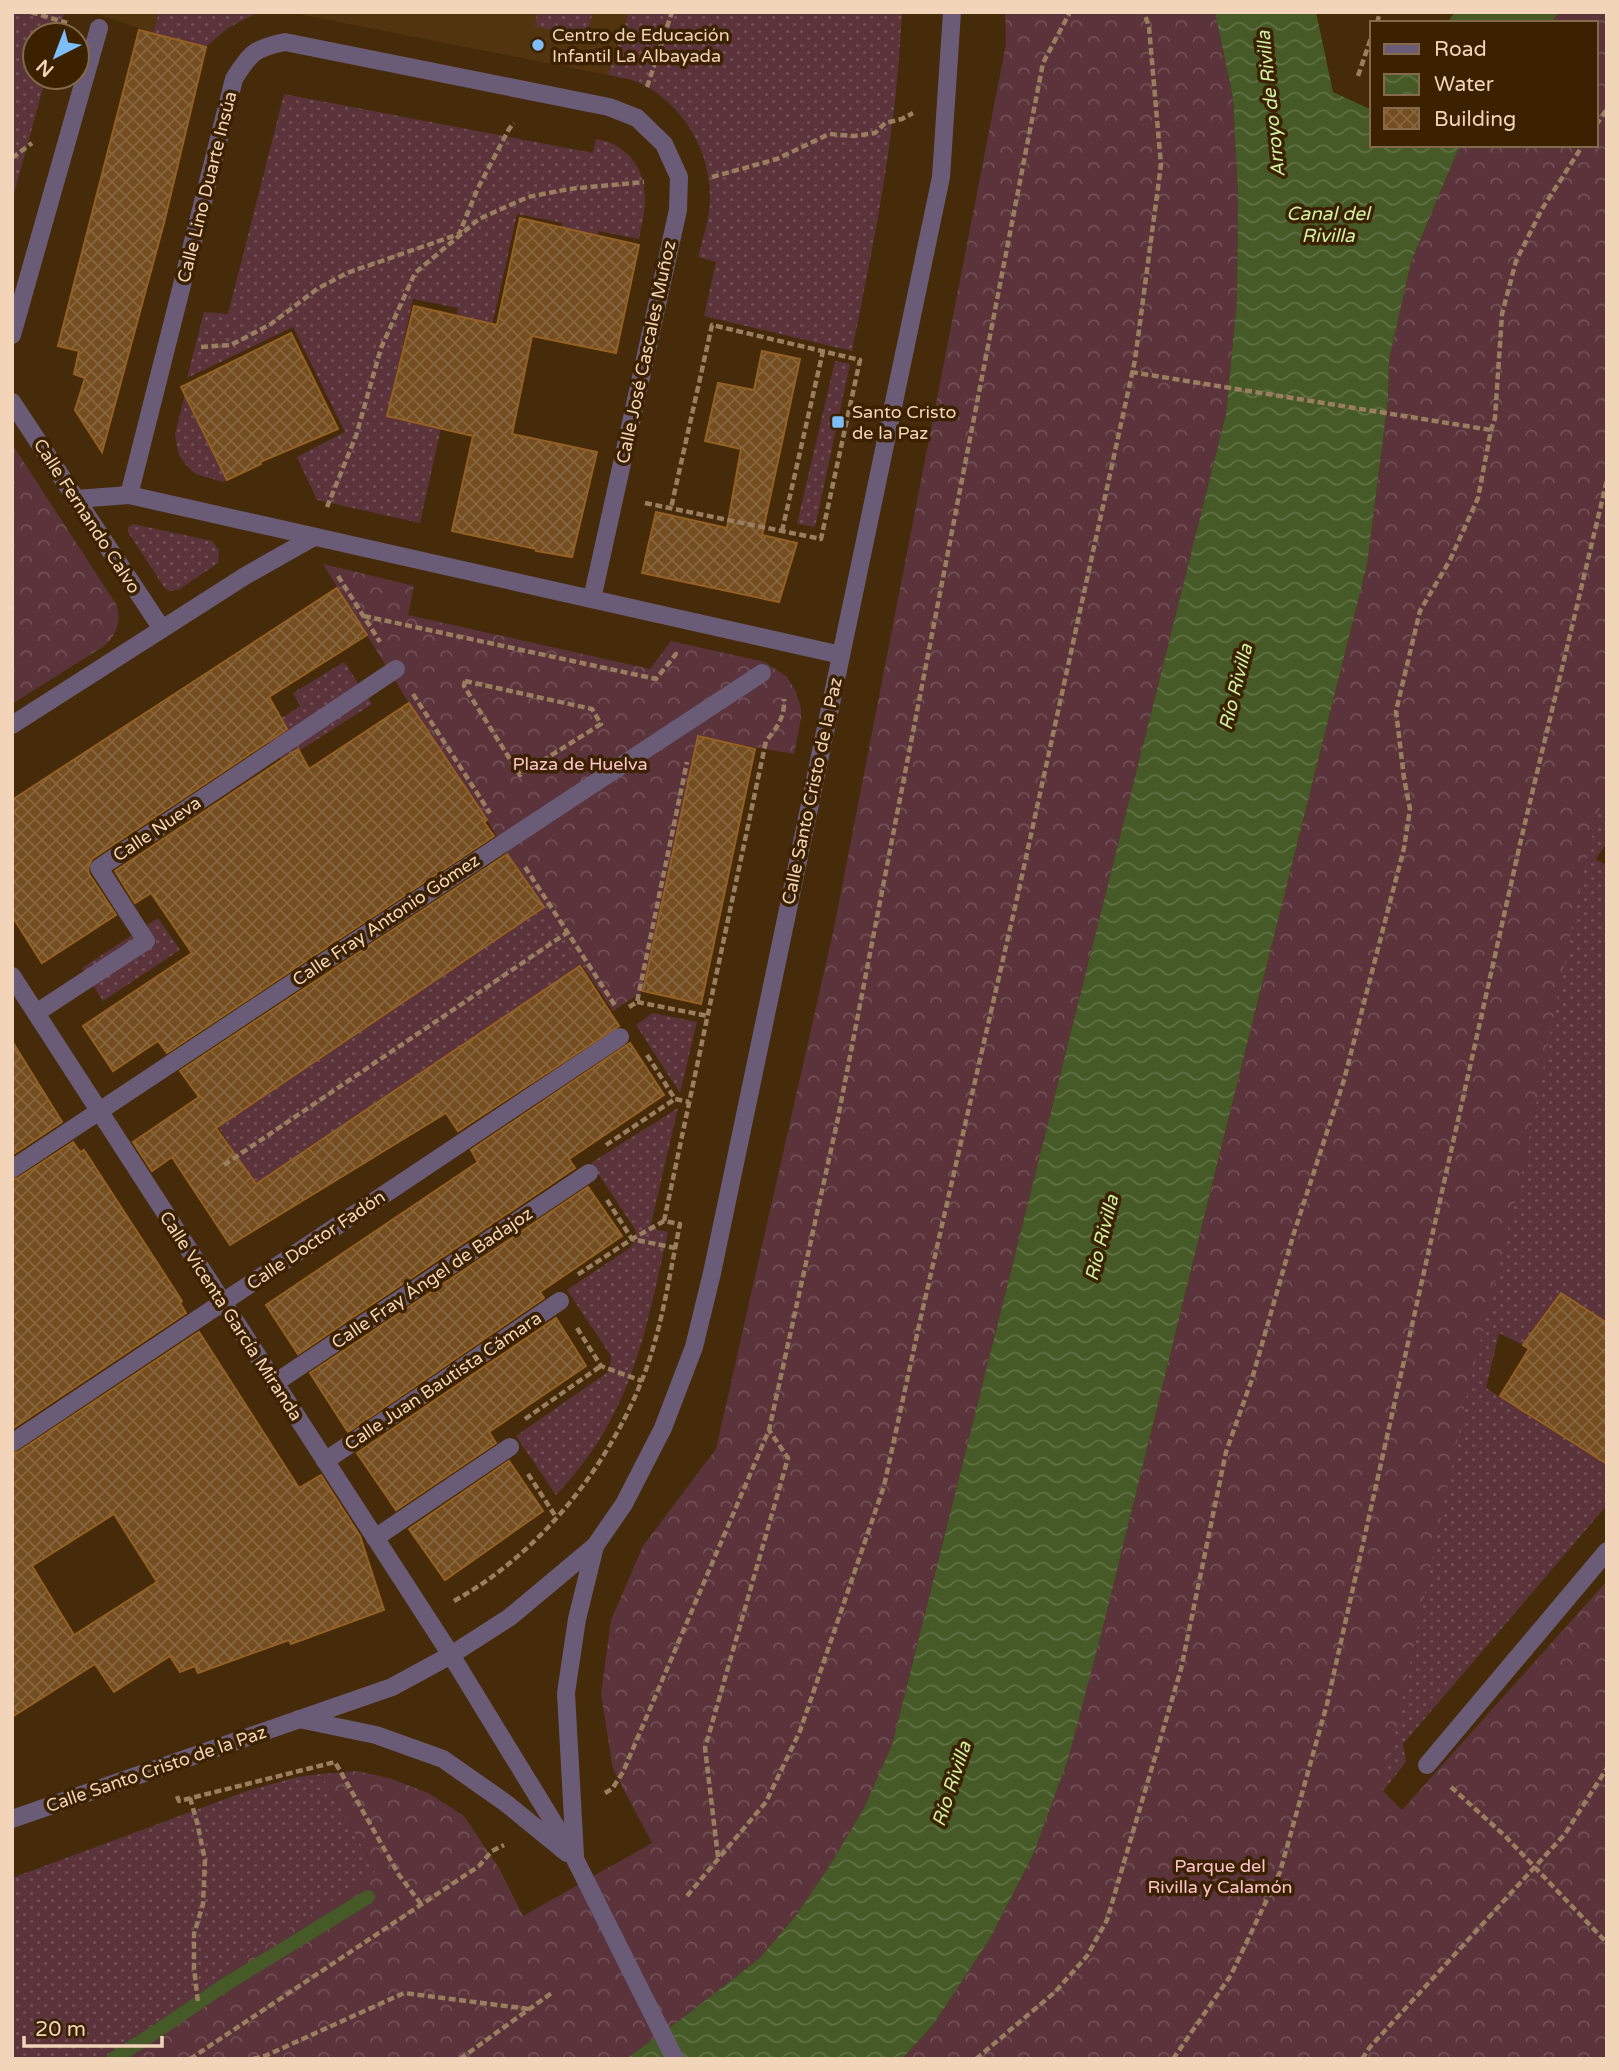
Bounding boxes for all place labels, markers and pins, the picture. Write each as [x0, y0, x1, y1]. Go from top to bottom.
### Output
place label: Centro de Educación Infantil La Albayada [552, 24, 730, 67]
marker: Centro de Educación Infantil La Albayada [530, 37, 546, 53]
place label: Santo Cristo de la Paz [852, 401, 956, 444]
marker: Santo Cristo de la Paz [830, 414, 846, 430]

